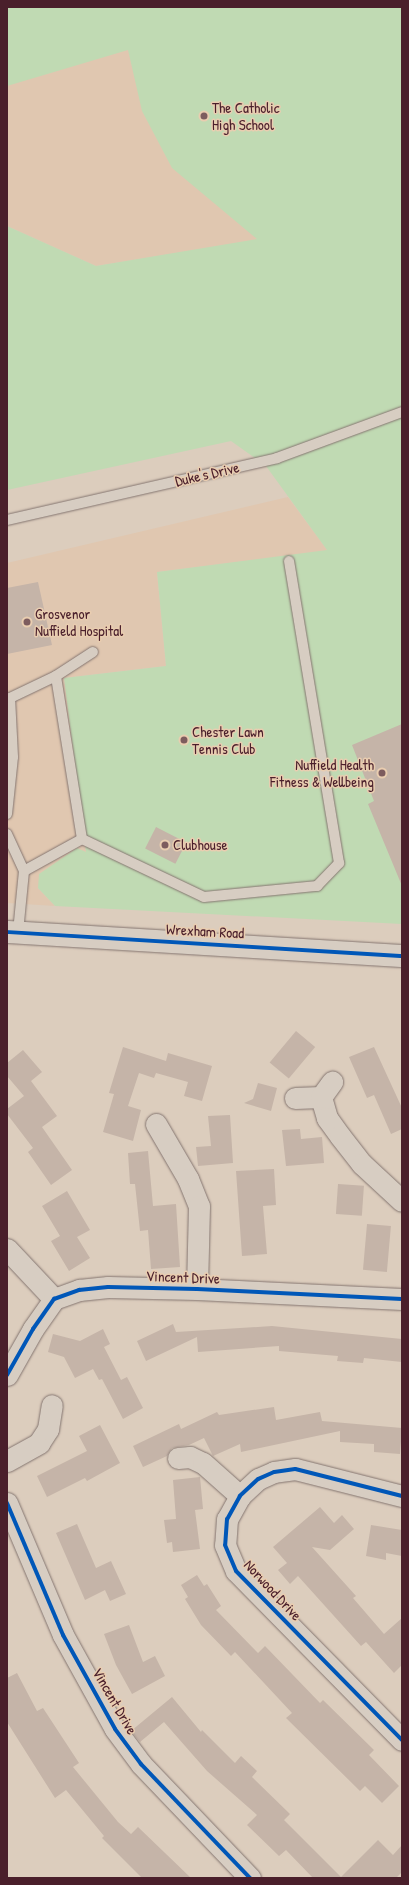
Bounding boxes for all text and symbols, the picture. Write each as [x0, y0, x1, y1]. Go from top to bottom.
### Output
place label: The Catholic High School [212, 98, 280, 133]
marker: The Catholic High School [199, 111, 209, 121]
street label: Duke's Drive [173, 458, 241, 490]
place label: Grosvenor Nuffield Hospital [35, 604, 123, 639]
marker: Grosvenor Nuffield Hospital [22, 617, 32, 627]
place label: Chester Lawn Tennis Club [192, 722, 264, 757]
marker: Chester Lawn Tennis Club [179, 735, 189, 745]
place label: Nuffield Health Fitness & Wellbeing [270, 755, 374, 790]
marker: Nuffield Health Fitness & Wellbeing [377, 768, 387, 778]
place label: Clubhouse [173, 836, 227, 854]
marker: Clubhouse [160, 840, 170, 850]
street label: Wrexham Road [166, 920, 244, 942]
street label: Vincent Drive [146, 1267, 220, 1287]
street label: Norwood Drive [240, 1556, 306, 1624]
street label: Vincent Drive [89, 1664, 141, 1738]

